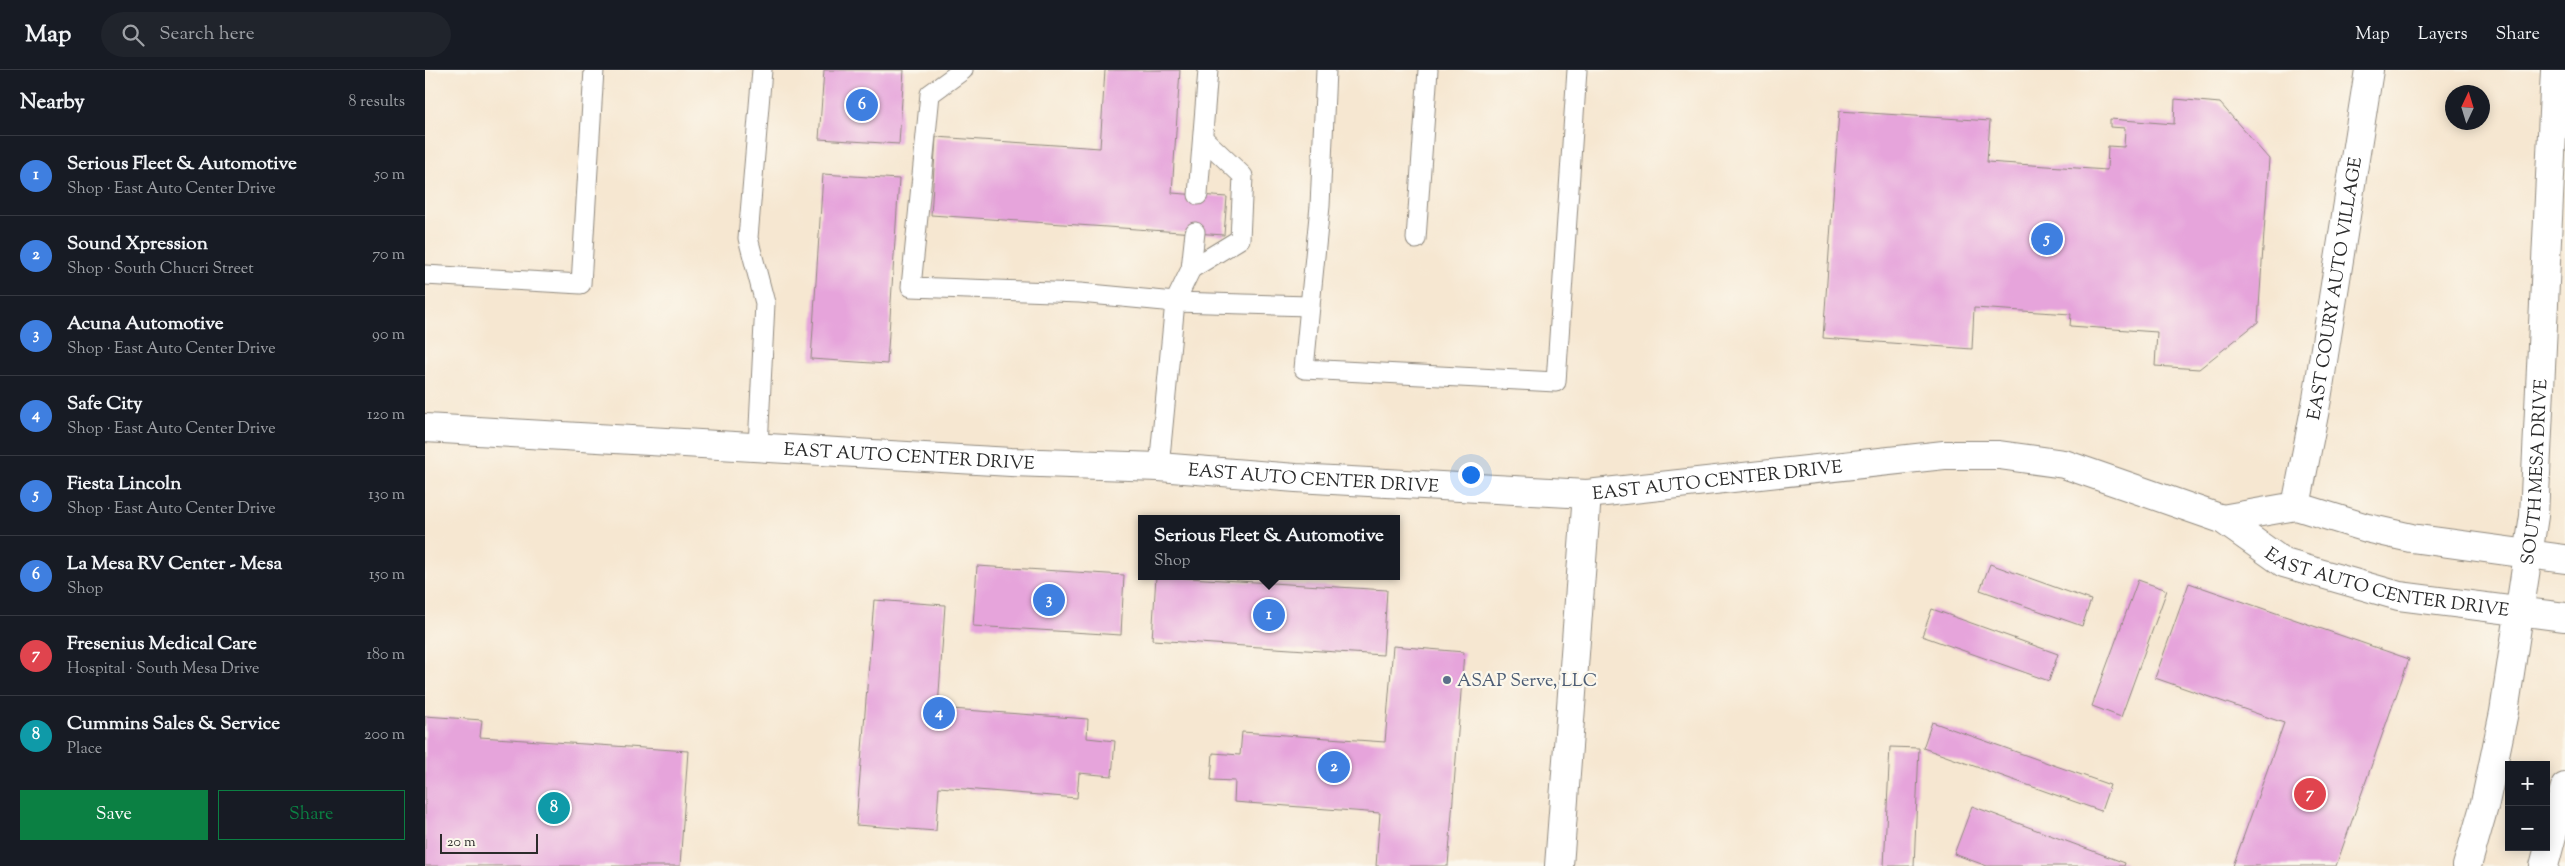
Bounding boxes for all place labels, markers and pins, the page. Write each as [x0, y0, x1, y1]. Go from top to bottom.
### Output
pin: 6 [846, 86, 878, 124]
pin: 5 [2031, 220, 2063, 258]
pin: 3 [1033, 581, 1065, 619]
pin: 1 [1253, 596, 1285, 634]
place label: ASAP Serve, LLC [1457, 669, 1597, 695]
marker: ASAP Serve, LLC [1441, 674, 1453, 686]
pin: 4 [923, 694, 955, 732]
pin: 2 [1318, 748, 1350, 786]
pin: 7 [2294, 775, 2326, 813]
pin: 8 [538, 789, 570, 827]

